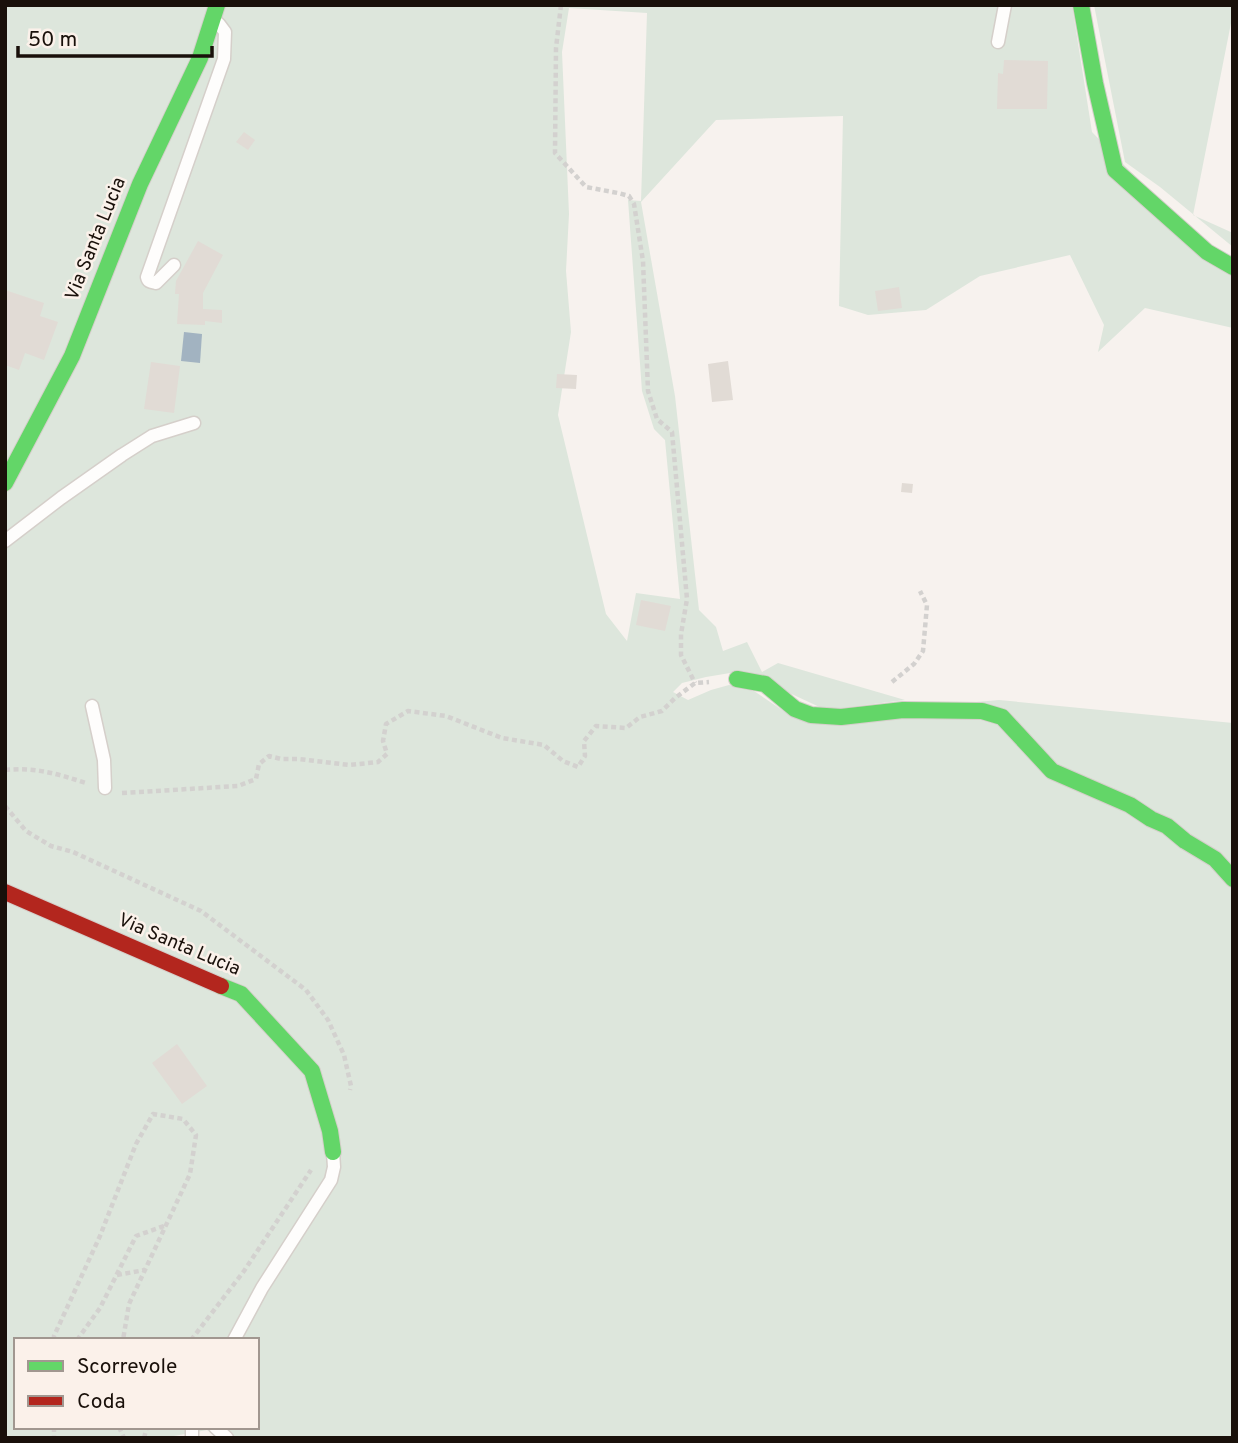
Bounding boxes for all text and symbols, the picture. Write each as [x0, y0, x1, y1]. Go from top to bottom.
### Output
scale bar [18, 14, 212, 58]
text: 50 m [28, 27, 77, 54]
street label: Via Santa Lucia [60, 174, 132, 304]
street label: Via Santa Lucia [114, 908, 244, 982]
legend [14, 1338, 259, 1429]
text: Scorrevole [77, 1354, 177, 1381]
text: Coda [77, 1389, 126, 1416]

